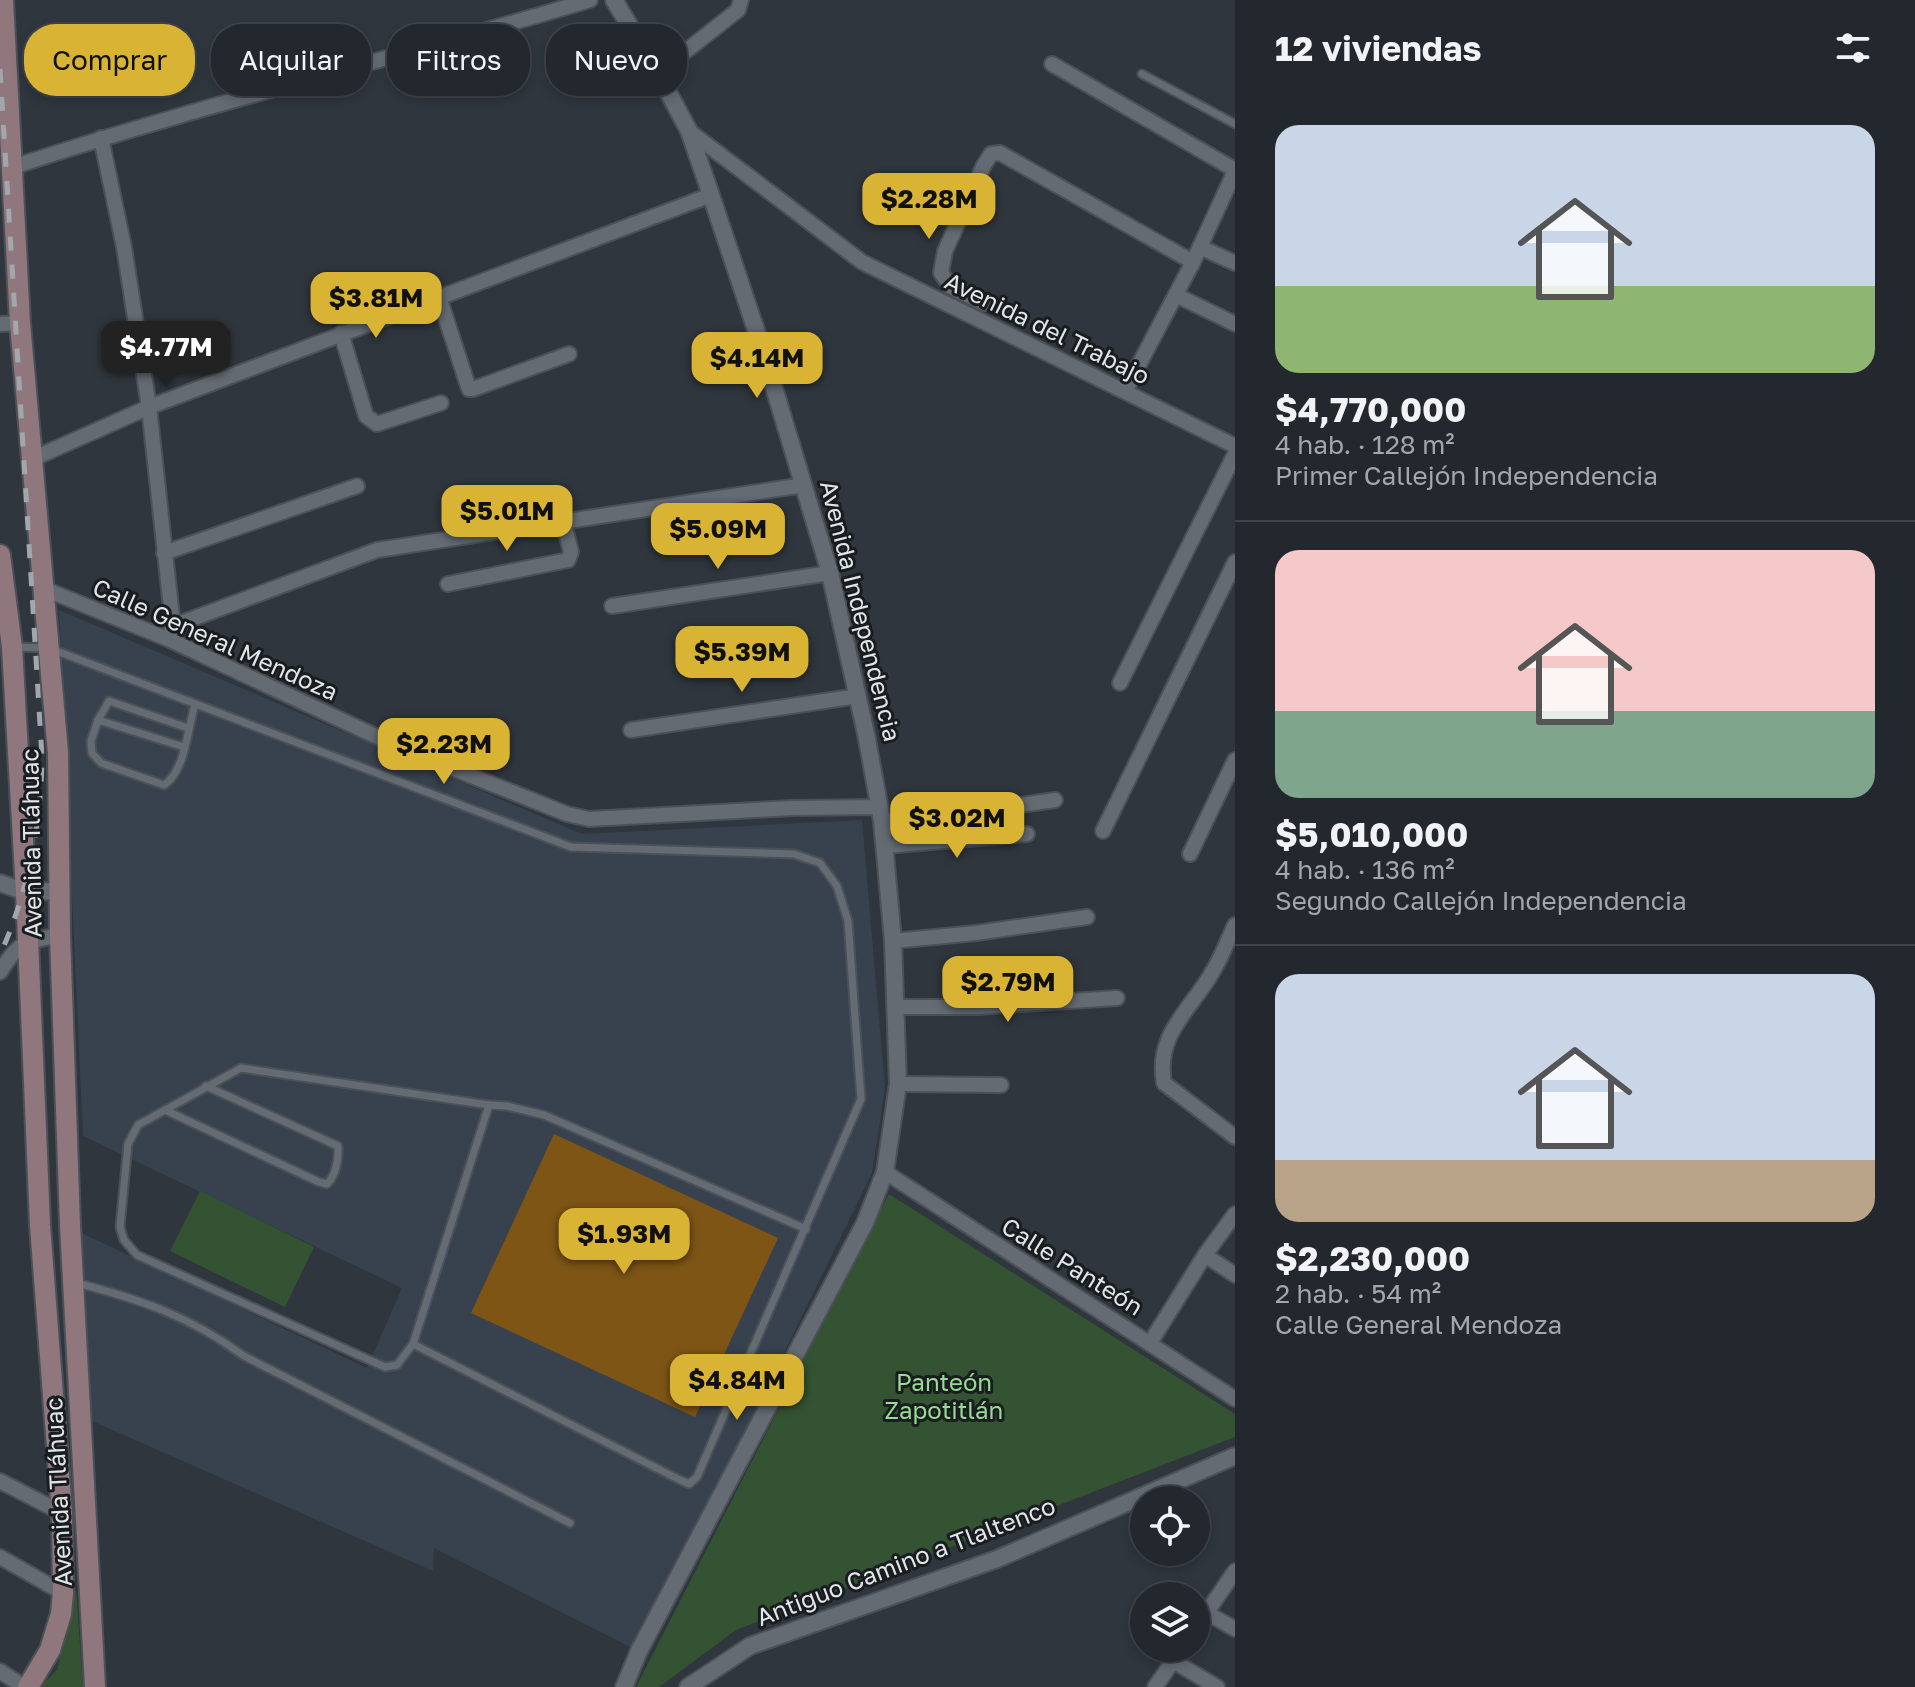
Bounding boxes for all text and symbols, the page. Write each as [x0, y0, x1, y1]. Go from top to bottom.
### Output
chip: Comprar [24, 24, 195, 96]
chip: Alquilar [211, 24, 371, 96]
chip: Filtros [387, 24, 530, 96]
chip: Nuevo [546, 24, 687, 96]
icon: filters [1831, 26, 1875, 70]
text: 12 viviendas [1275, 28, 1481, 68]
pin: $2.28M [864, 173, 994, 241]
icon: home [1503, 177, 1647, 321]
text: $2.28M [880, 183, 978, 214]
street label: Avenida del Trabajo [941, 266, 1155, 390]
pin: $3.81M [311, 272, 441, 340]
text: $3.81M [329, 282, 423, 313]
pin: $4.77M [101, 321, 231, 389]
text: $4.77M [119, 331, 213, 362]
pin: $4.14M [692, 332, 822, 400]
text: $4.14M [710, 342, 804, 373]
text: $4,770,000 [1275, 389, 1466, 429]
text: 4 hab. · 128 m² [1275, 429, 1455, 460]
text: Primer Callejón Independencia [1275, 460, 1658, 491]
street label: Avenida Independencia [815, 477, 908, 744]
pin: $5.01M [442, 485, 572, 553]
text: $5.01M [459, 495, 555, 526]
pin: $5.09M [653, 503, 783, 571]
text: $5.09M [669, 513, 767, 544]
street label: Calle General Mendoza [89, 571, 343, 706]
icon: home [1503, 602, 1647, 746]
pin: $5.39M [677, 626, 807, 694]
text: $5.39M [693, 636, 791, 667]
pin: $2.23M [379, 718, 509, 786]
text: $2.23M [396, 728, 492, 759]
street label: Avenida Tláhuac [14, 748, 47, 938]
pin: $3.02M [892, 792, 1022, 860]
text: $3.02M [908, 802, 1006, 833]
text: $5,010,000 [1275, 814, 1468, 854]
text: 4 hab. · 136 m² [1275, 854, 1455, 885]
text: Segundo Callejón Independencia [1275, 885, 1687, 916]
pin: $2.79M [943, 956, 1073, 1024]
text: $2.79M [960, 966, 1056, 997]
icon: home [1503, 1026, 1647, 1170]
pin: $1.93M [559, 1208, 689, 1276]
street label: Calle Panteón [997, 1211, 1149, 1321]
text: $1.93M [577, 1218, 671, 1249]
text: $2,230,000 [1275, 1238, 1470, 1278]
text: 2 hab. · 54 m² [1275, 1278, 1441, 1309]
text: Calle General Mendoza [1275, 1309, 1562, 1340]
pin: $4.84M [672, 1354, 802, 1422]
text: $4.84M [688, 1364, 786, 1395]
park label: Panteón Zapotitlán [885, 1367, 1003, 1424]
street label: Avenida Tláhuac [38, 1397, 77, 1587]
map controls [1130, 1486, 1210, 1662]
button: locate [1130, 1486, 1210, 1566]
street label: Antiguo Camino a Tlaltenco [752, 1490, 1059, 1631]
button: layers [1130, 1582, 1210, 1662]

